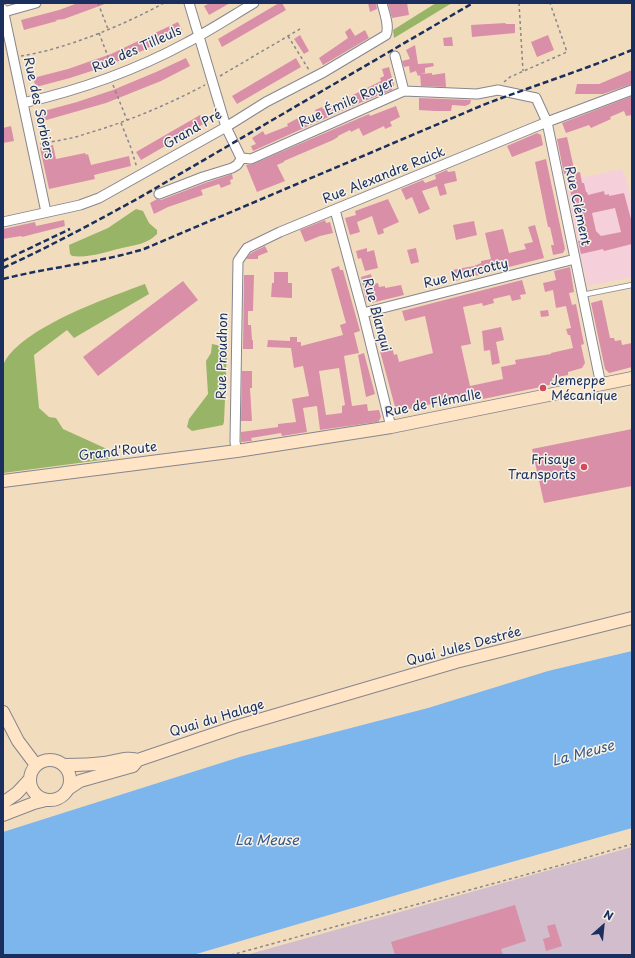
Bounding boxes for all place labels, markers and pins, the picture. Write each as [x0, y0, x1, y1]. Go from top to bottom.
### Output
place label: Jemeppe Mécanique [551, 373, 618, 404]
marker: Jemeppe Mécanique [538, 383, 548, 393]
place label: Frisaye Transports [508, 452, 576, 483]
marker: Frisaye Transports [579, 462, 589, 472]

